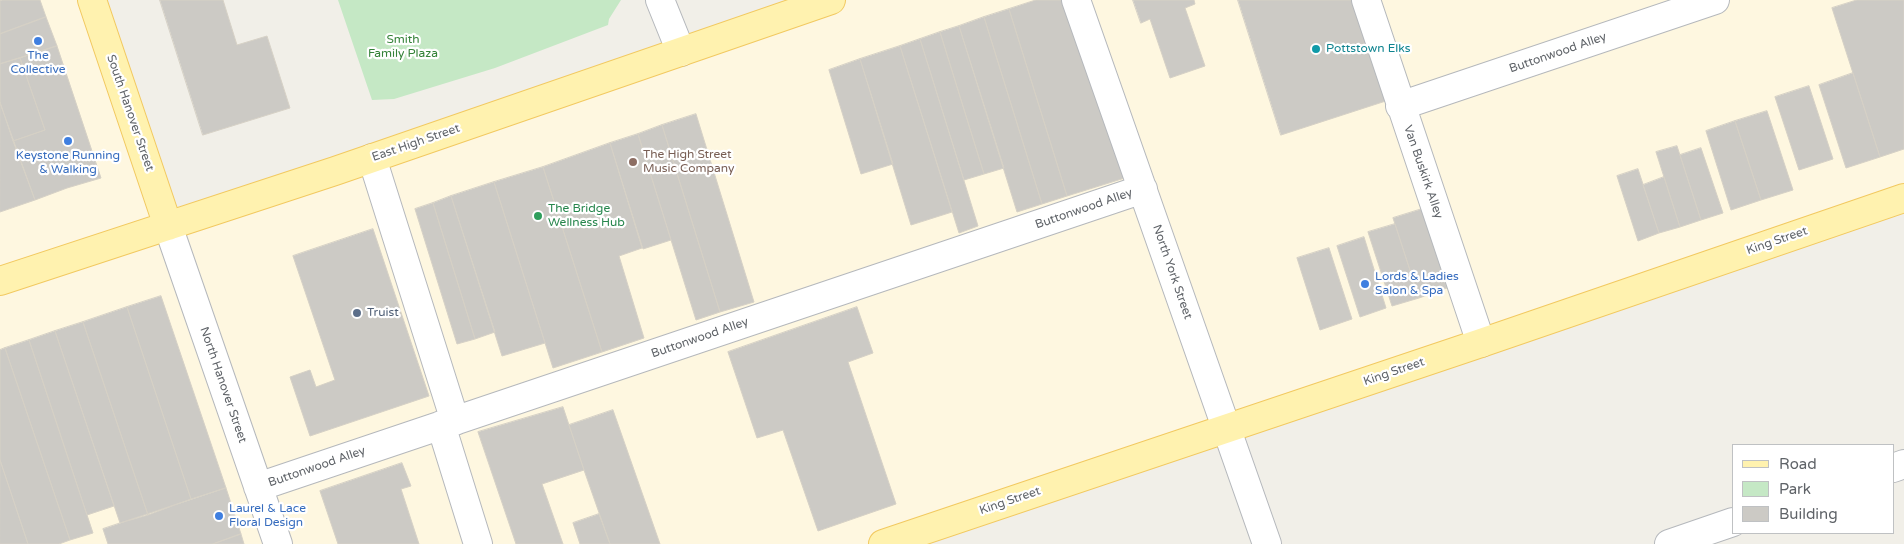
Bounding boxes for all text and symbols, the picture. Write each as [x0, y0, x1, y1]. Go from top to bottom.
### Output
street label: Buttonwood Alley [1508, 30, 1608, 76]
park label: Smith Family Plaza [368, 33, 438, 61]
marker: The Collective [32, 35, 44, 47]
place label: Pottstown Elks [1326, 42, 1411, 56]
marker: Pottstown Elks [1310, 43, 1322, 55]
place label: The Collective [10, 49, 66, 77]
street label: South Hanover Street [103, 53, 157, 173]
street label: East High Street [370, 121, 462, 165]
street label: Van Buskirk Alley [1400, 123, 1446, 221]
marker: Keystone Running & Walking [62, 135, 74, 147]
place label: The High Street Music Company [643, 148, 734, 176]
place label: Keystone Running & Walking [16, 149, 120, 177]
marker: The High Street Music Company [627, 156, 639, 168]
street label: Buttonwood Alley [1034, 186, 1134, 232]
place label: The Bridge Wellness Hub [548, 202, 625, 230]
marker: The Bridge Wellness Hub [532, 210, 544, 222]
street label: North York Street [1149, 223, 1195, 321]
street label: King Street [1745, 224, 1809, 258]
place label: Lords & Ladies Salon & Spa [1375, 270, 1459, 298]
marker: Lords & Ladies Salon & Spa [1359, 278, 1371, 290]
place label: Truist [367, 306, 399, 320]
marker: Truist [351, 307, 363, 319]
street label: Buttonwood Alley [650, 315, 750, 361]
street label: North Hanover Street [196, 325, 250, 445]
street label: King Street [1362, 355, 1426, 389]
street label: Buttonwood Alley [267, 444, 367, 490]
legend [1732, 444, 1894, 534]
text: Road [1779, 455, 1817, 473]
text: Park [1779, 480, 1811, 498]
street label: King Street [978, 484, 1042, 518]
place label: Laurel & Lace Floral Design [229, 502, 306, 530]
text: Building [1779, 505, 1838, 523]
marker: Laurel & Lace Floral Design [213, 510, 225, 522]

